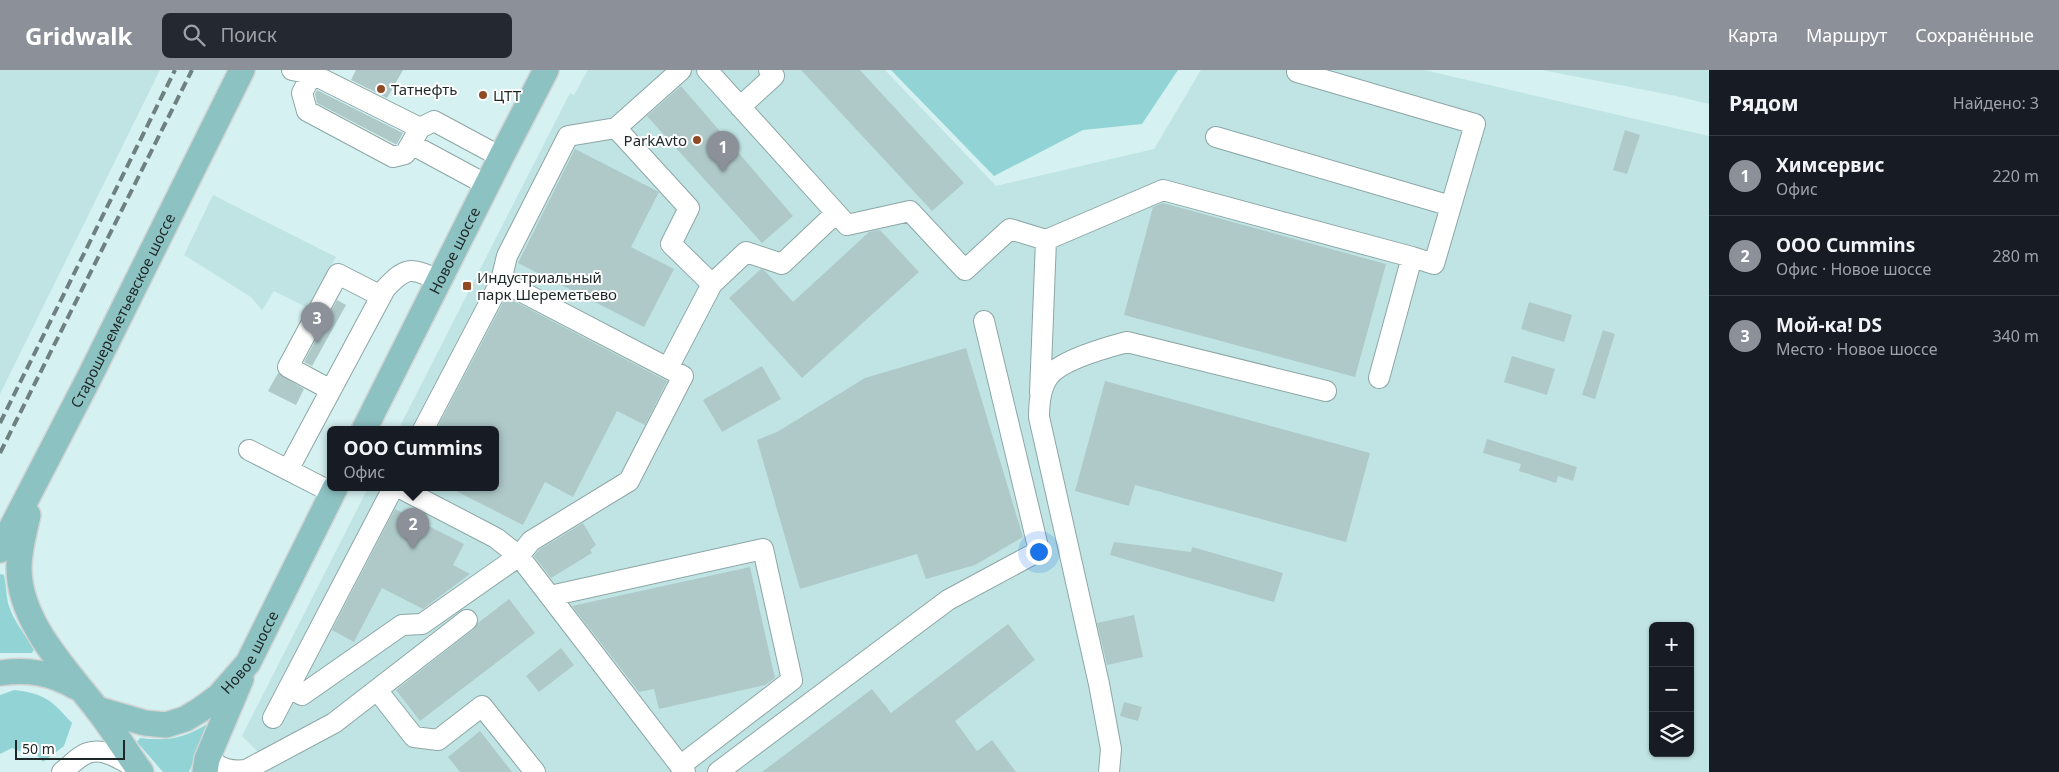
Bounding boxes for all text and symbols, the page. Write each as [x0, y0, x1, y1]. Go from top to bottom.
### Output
search box [162, 13, 512, 58]
text: Gridwalk [25, 19, 132, 52]
icon: search [180, 21, 208, 49]
text: Поиск [220, 22, 277, 48]
text: Карта [1728, 23, 1778, 47]
text: Маршрут [1806, 23, 1887, 47]
text: Сохранённые [1915, 23, 2034, 47]
place label: Татнефть [391, 79, 457, 99]
marker: Татнефть [375, 83, 387, 95]
place label: ЦТТ [493, 85, 522, 105]
marker: ЦТТ [477, 89, 489, 101]
text: Рядом [1729, 89, 1799, 117]
text: Найдено: 3 [1953, 92, 2039, 114]
place label: ParkAvto [624, 130, 687, 150]
pin: 1 [707, 131, 739, 172]
marker: ParkAvto [691, 134, 703, 146]
text: Химсервис [1776, 152, 1884, 178]
text: 1 [1740, 165, 1750, 187]
text: 220 m [1992, 165, 2039, 187]
text: Офис [1776, 178, 1818, 200]
street label: Новое шоссе [424, 204, 484, 297]
street label: Старошереметьевское шоссе [65, 210, 179, 411]
text: OOO Cummins [1776, 232, 1915, 258]
text: 2 [1740, 245, 1750, 267]
text: 280 m [1992, 245, 2039, 267]
text: Офис · Новое шоссе [1776, 258, 1931, 280]
place label: Индустриальный парк Шереметьево [477, 267, 617, 304]
marker: Индустриальный парк Шереметьево [461, 280, 473, 292]
pin: 3 [301, 302, 333, 343]
text: Мой-ка! DS [1776, 312, 1882, 338]
text: 3 [1740, 325, 1750, 347]
text: 340 m [1992, 325, 2039, 347]
text: Место · Новое шоссе [1776, 338, 1938, 360]
popup [327, 426, 499, 491]
text: OOO Cummins [343, 435, 483, 461]
text: Офис [343, 461, 385, 483]
pin: 2 [397, 508, 429, 549]
your location [1026, 539, 1052, 565]
street label: Новое шоссе [216, 607, 282, 698]
map controls [1649, 622, 1694, 757]
button: + [1649, 622, 1694, 667]
button: − [1649, 667, 1694, 712]
button: layers [1649, 712, 1694, 757]
scale bar [15, 737, 125, 760]
text: 50 m [22, 739, 55, 758]

